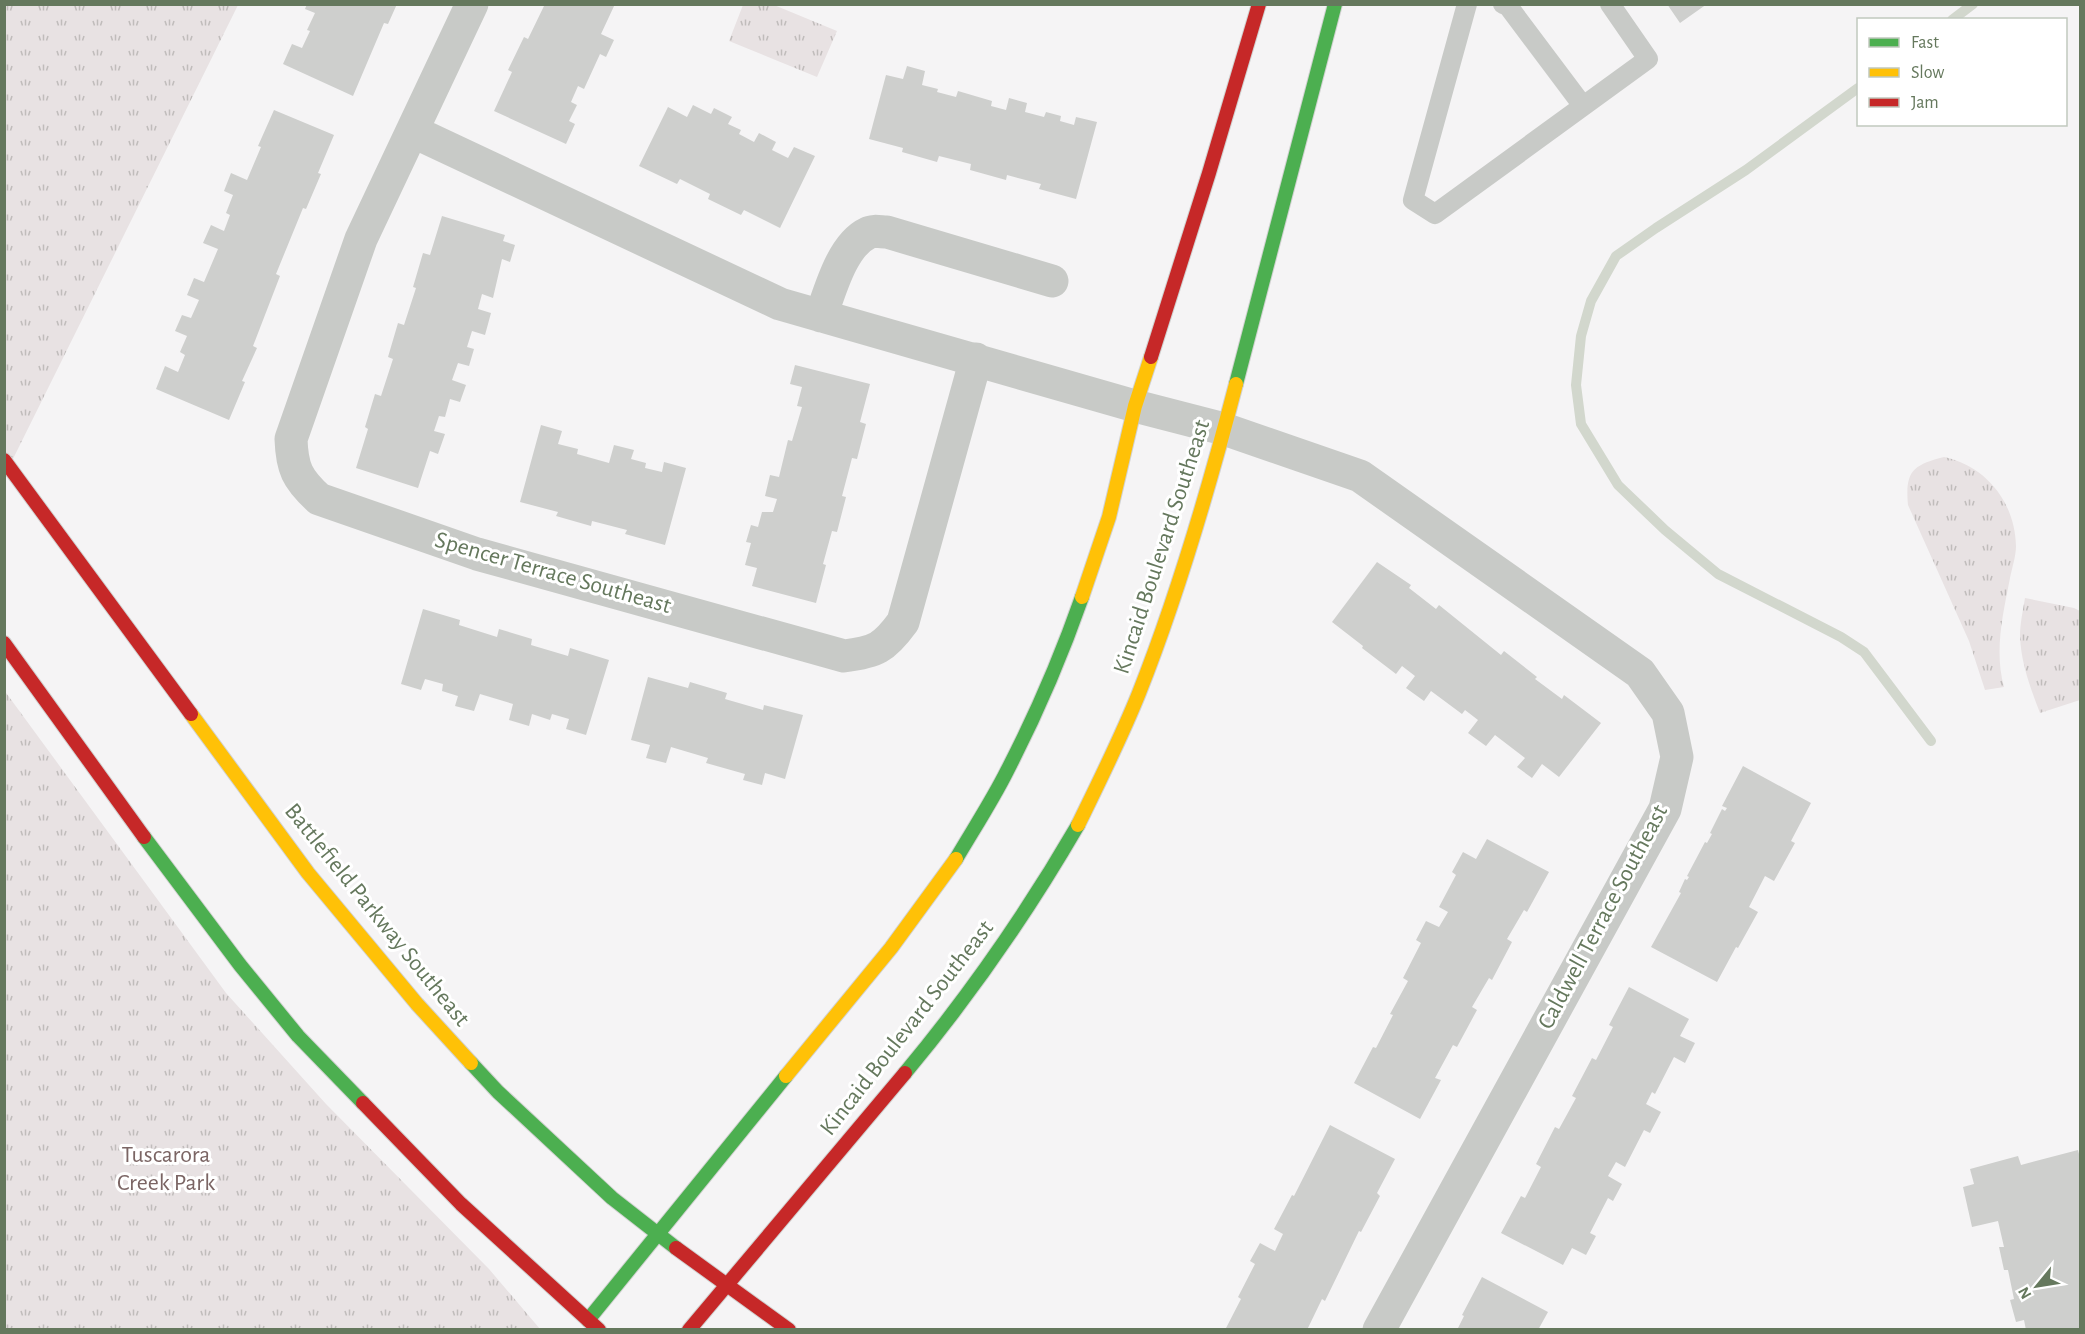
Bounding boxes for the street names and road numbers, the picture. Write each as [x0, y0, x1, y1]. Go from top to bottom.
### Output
street label: Kincaid Boulevard Southeast [1110, 417, 1215, 677]
street label: Spencer Terrace Southeast [432, 528, 674, 618]
street label: Battlefield Parkway Southeast [280, 799, 474, 1031]
street label: Caldwell Terrace Southeast [1534, 801, 1672, 1033]
street label: Kincaid Boulevard Southeast [816, 916, 998, 1140]

